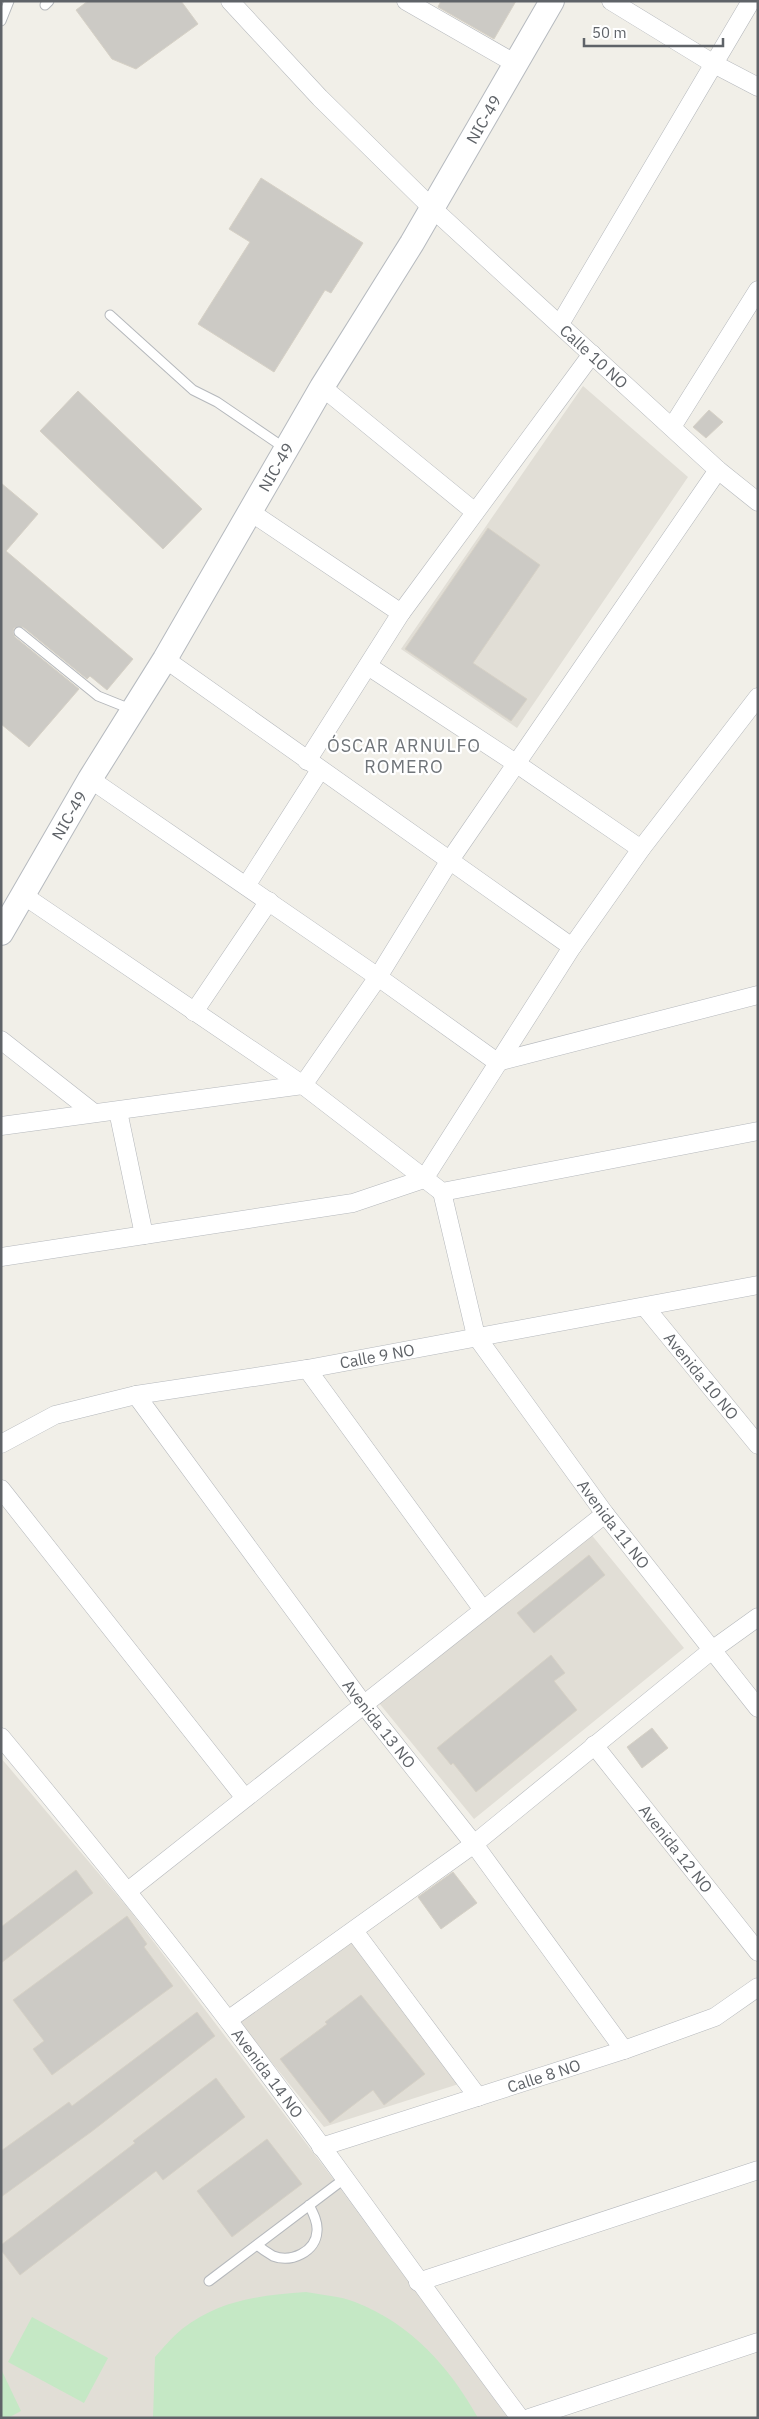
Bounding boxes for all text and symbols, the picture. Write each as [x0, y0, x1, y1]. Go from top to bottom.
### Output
scale bar [584, 15, 723, 47]
text: 50 m [592, 23, 627, 42]
street label: NIC-49 [462, 92, 505, 147]
street label: Calle 10 NO [556, 320, 632, 393]
street label: NIC-49 [254, 439, 298, 495]
district label: ÓSCAR ARNULFO ROMERO [327, 734, 481, 778]
street label: NIC-49 [47, 787, 91, 843]
street label: Avenida 10 NO [660, 1328, 743, 1424]
street label: Calle 9 NO [338, 1339, 416, 1373]
street label: Avenida 11 NO [573, 1476, 654, 1573]
street label: Avenida 13 NO [339, 1676, 420, 1772]
street label: Avenida 12 NO [635, 1800, 717, 1897]
street label: Avenida 14 NO [228, 2024, 308, 2122]
street label: Calle 8 NO [505, 2055, 583, 2097]

